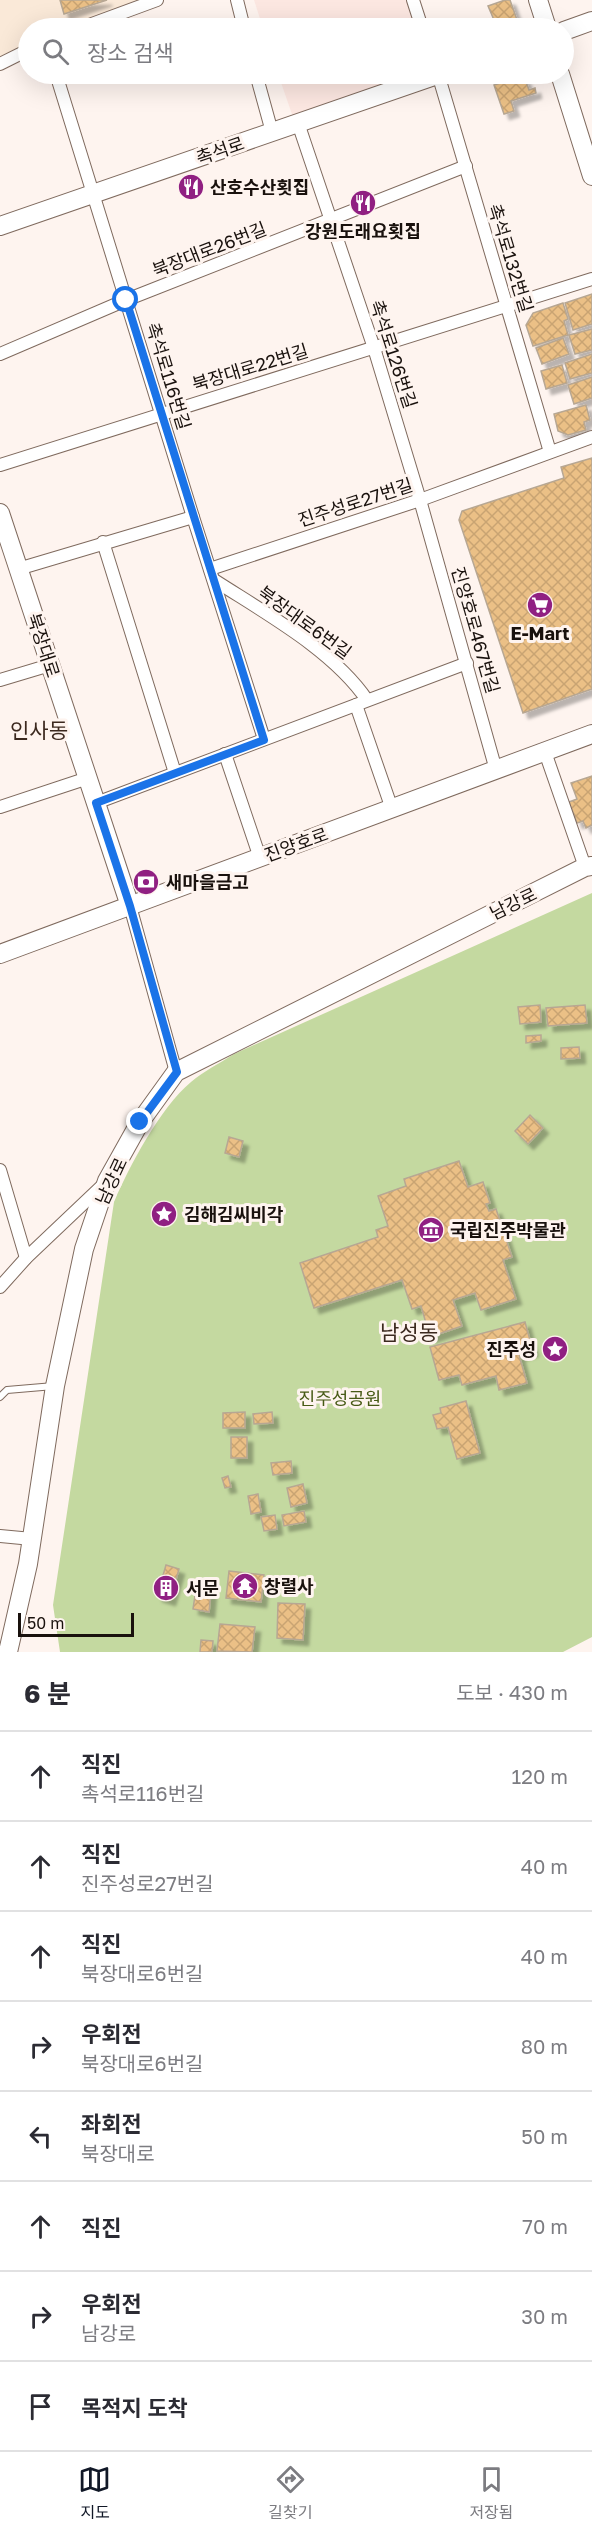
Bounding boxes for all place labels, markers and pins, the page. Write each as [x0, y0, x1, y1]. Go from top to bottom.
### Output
restaurant icon: 산호수산횟집 [176, 172, 206, 202]
place label: 산호수산횟집 [210, 176, 309, 198]
restaurant icon: 강원도래요횟집 [348, 188, 378, 218]
place label: 강원도래요횟집 [305, 220, 421, 242]
supermarket icon: E-Mart [525, 590, 555, 620]
place label: E-Mart [510, 622, 570, 644]
bank icon: 새마을금고 [131, 867, 161, 897]
place label: 새마을금고 [166, 871, 249, 893]
place icon: 김해김씨비각 [149, 1199, 179, 1229]
place label: 김해김씨비각 [184, 1203, 284, 1225]
museum icon: 국립진주박물관 [416, 1215, 446, 1245]
place label: 국립진주박물관 [450, 1219, 566, 1241]
place icon: 진주성 [540, 1334, 570, 1364]
place label: 진주성 [486, 1338, 536, 1360]
temple icon: 창렬사 [230, 1571, 260, 1601]
building icon: 서문 [151, 1573, 181, 1603]
place label: 창렬사 [264, 1575, 314, 1597]
place label: 서문 [186, 1577, 219, 1599]

